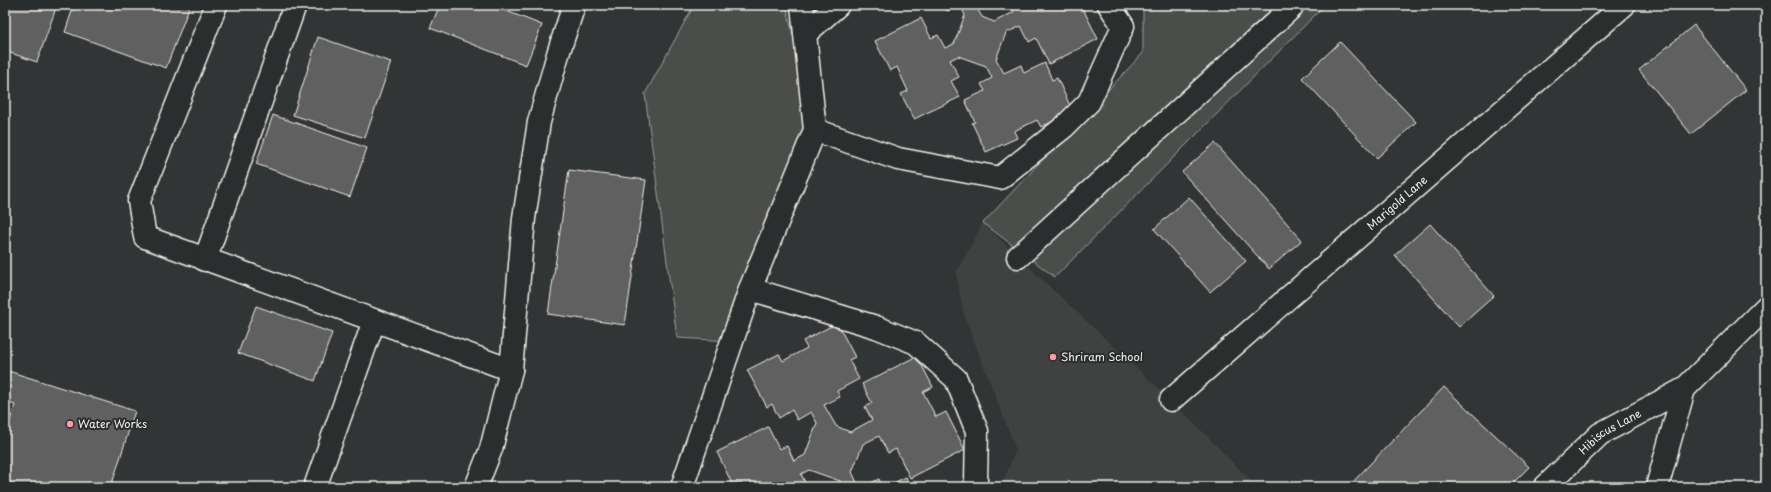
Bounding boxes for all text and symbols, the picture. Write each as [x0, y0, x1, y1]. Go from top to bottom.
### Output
street label: Marigold Lane [1363, 171, 1431, 234]
place label: Shriram School [1061, 348, 1143, 365]
marker: Shriram School [1048, 352, 1058, 362]
street label: Hibiscus Lane [1575, 404, 1644, 458]
place label: Water Works [78, 415, 147, 432]
marker: Water Works [65, 419, 75, 429]

